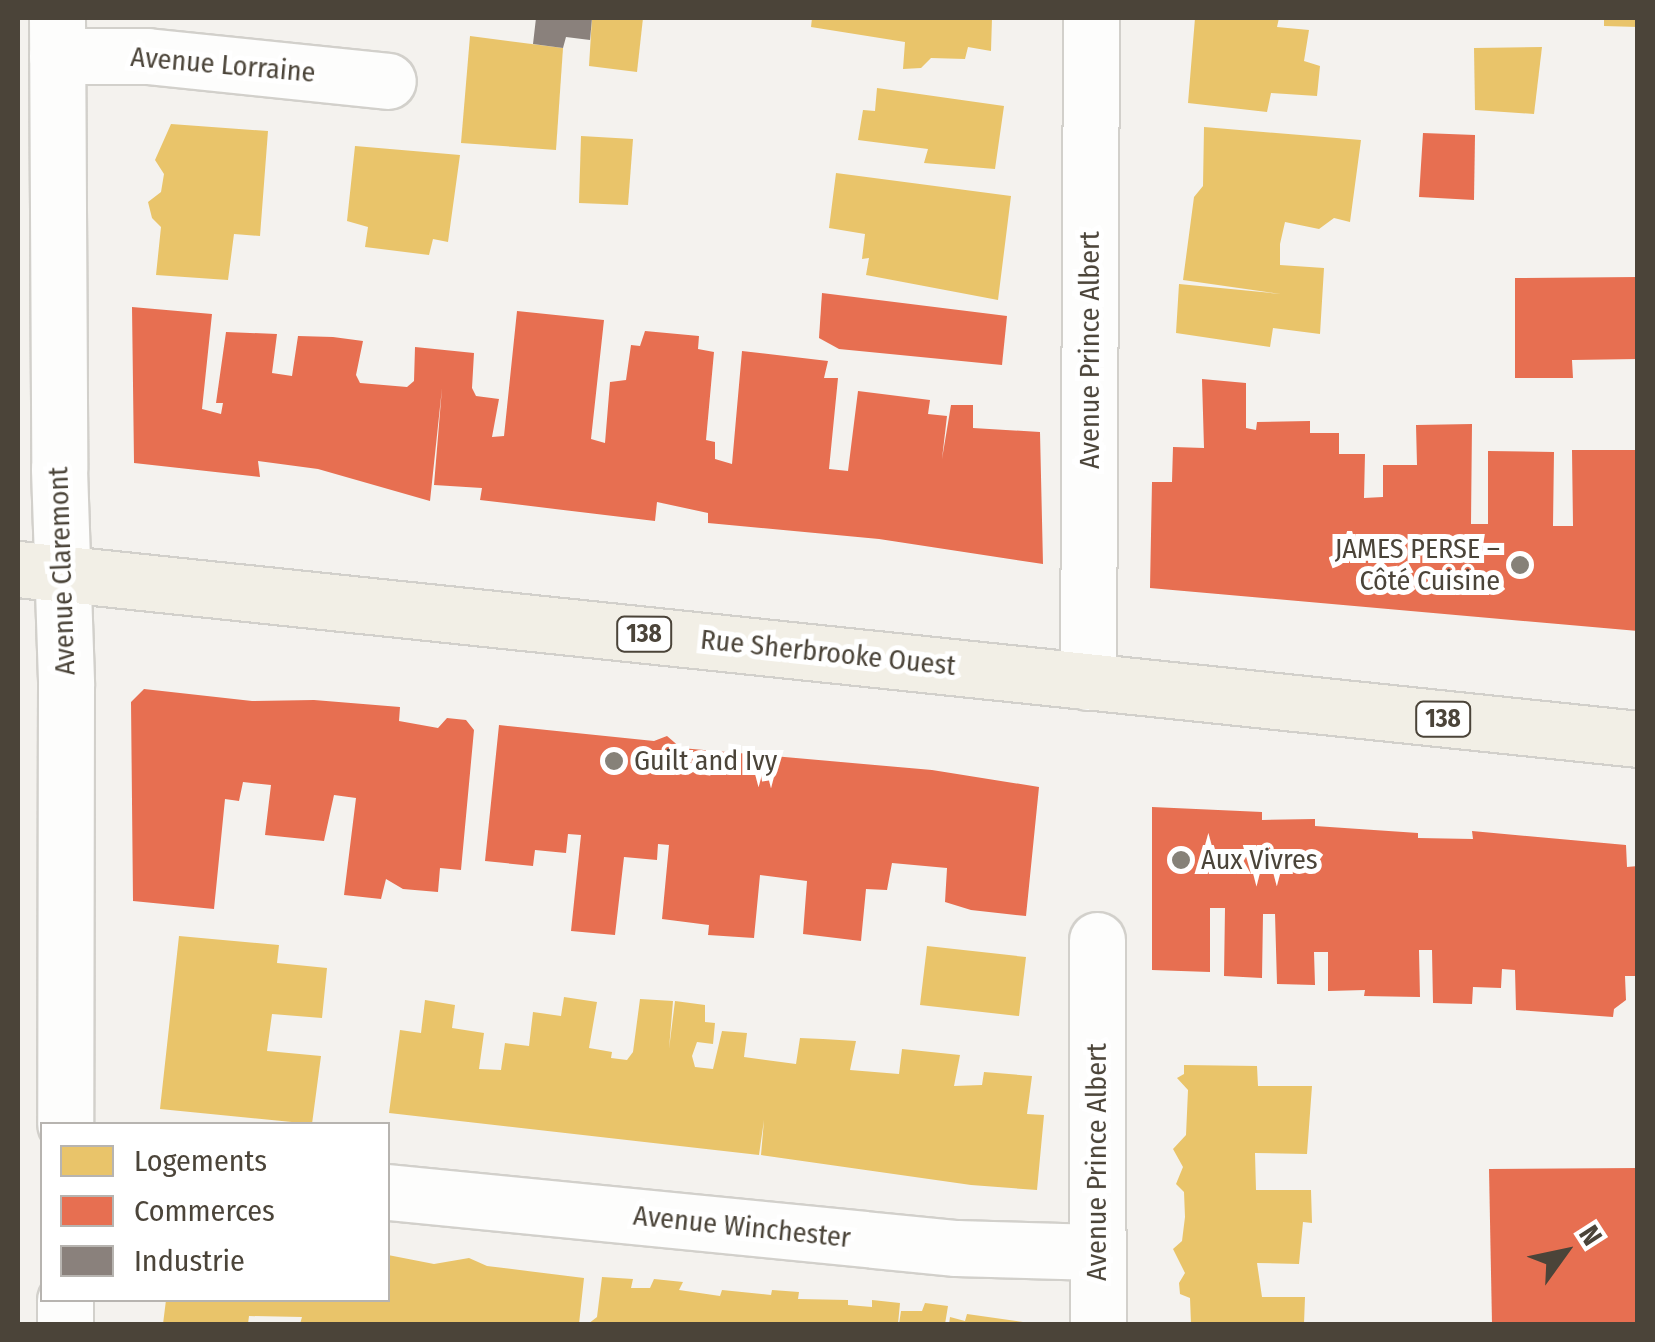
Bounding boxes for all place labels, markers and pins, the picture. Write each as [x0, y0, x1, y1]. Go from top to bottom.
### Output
place label: JAMES PERSE – Côté Cuisine [1335, 532, 1500, 598]
marker: JAMES PERSE – Côté Cuisine [1509, 554, 1531, 576]
place label: Guilt and Ivy [634, 744, 777, 778]
marker: Guilt and Ivy [603, 750, 625, 772]
place label: Aux Vivres [1201, 843, 1318, 877]
marker: Aux Vivres [1170, 849, 1192, 871]

